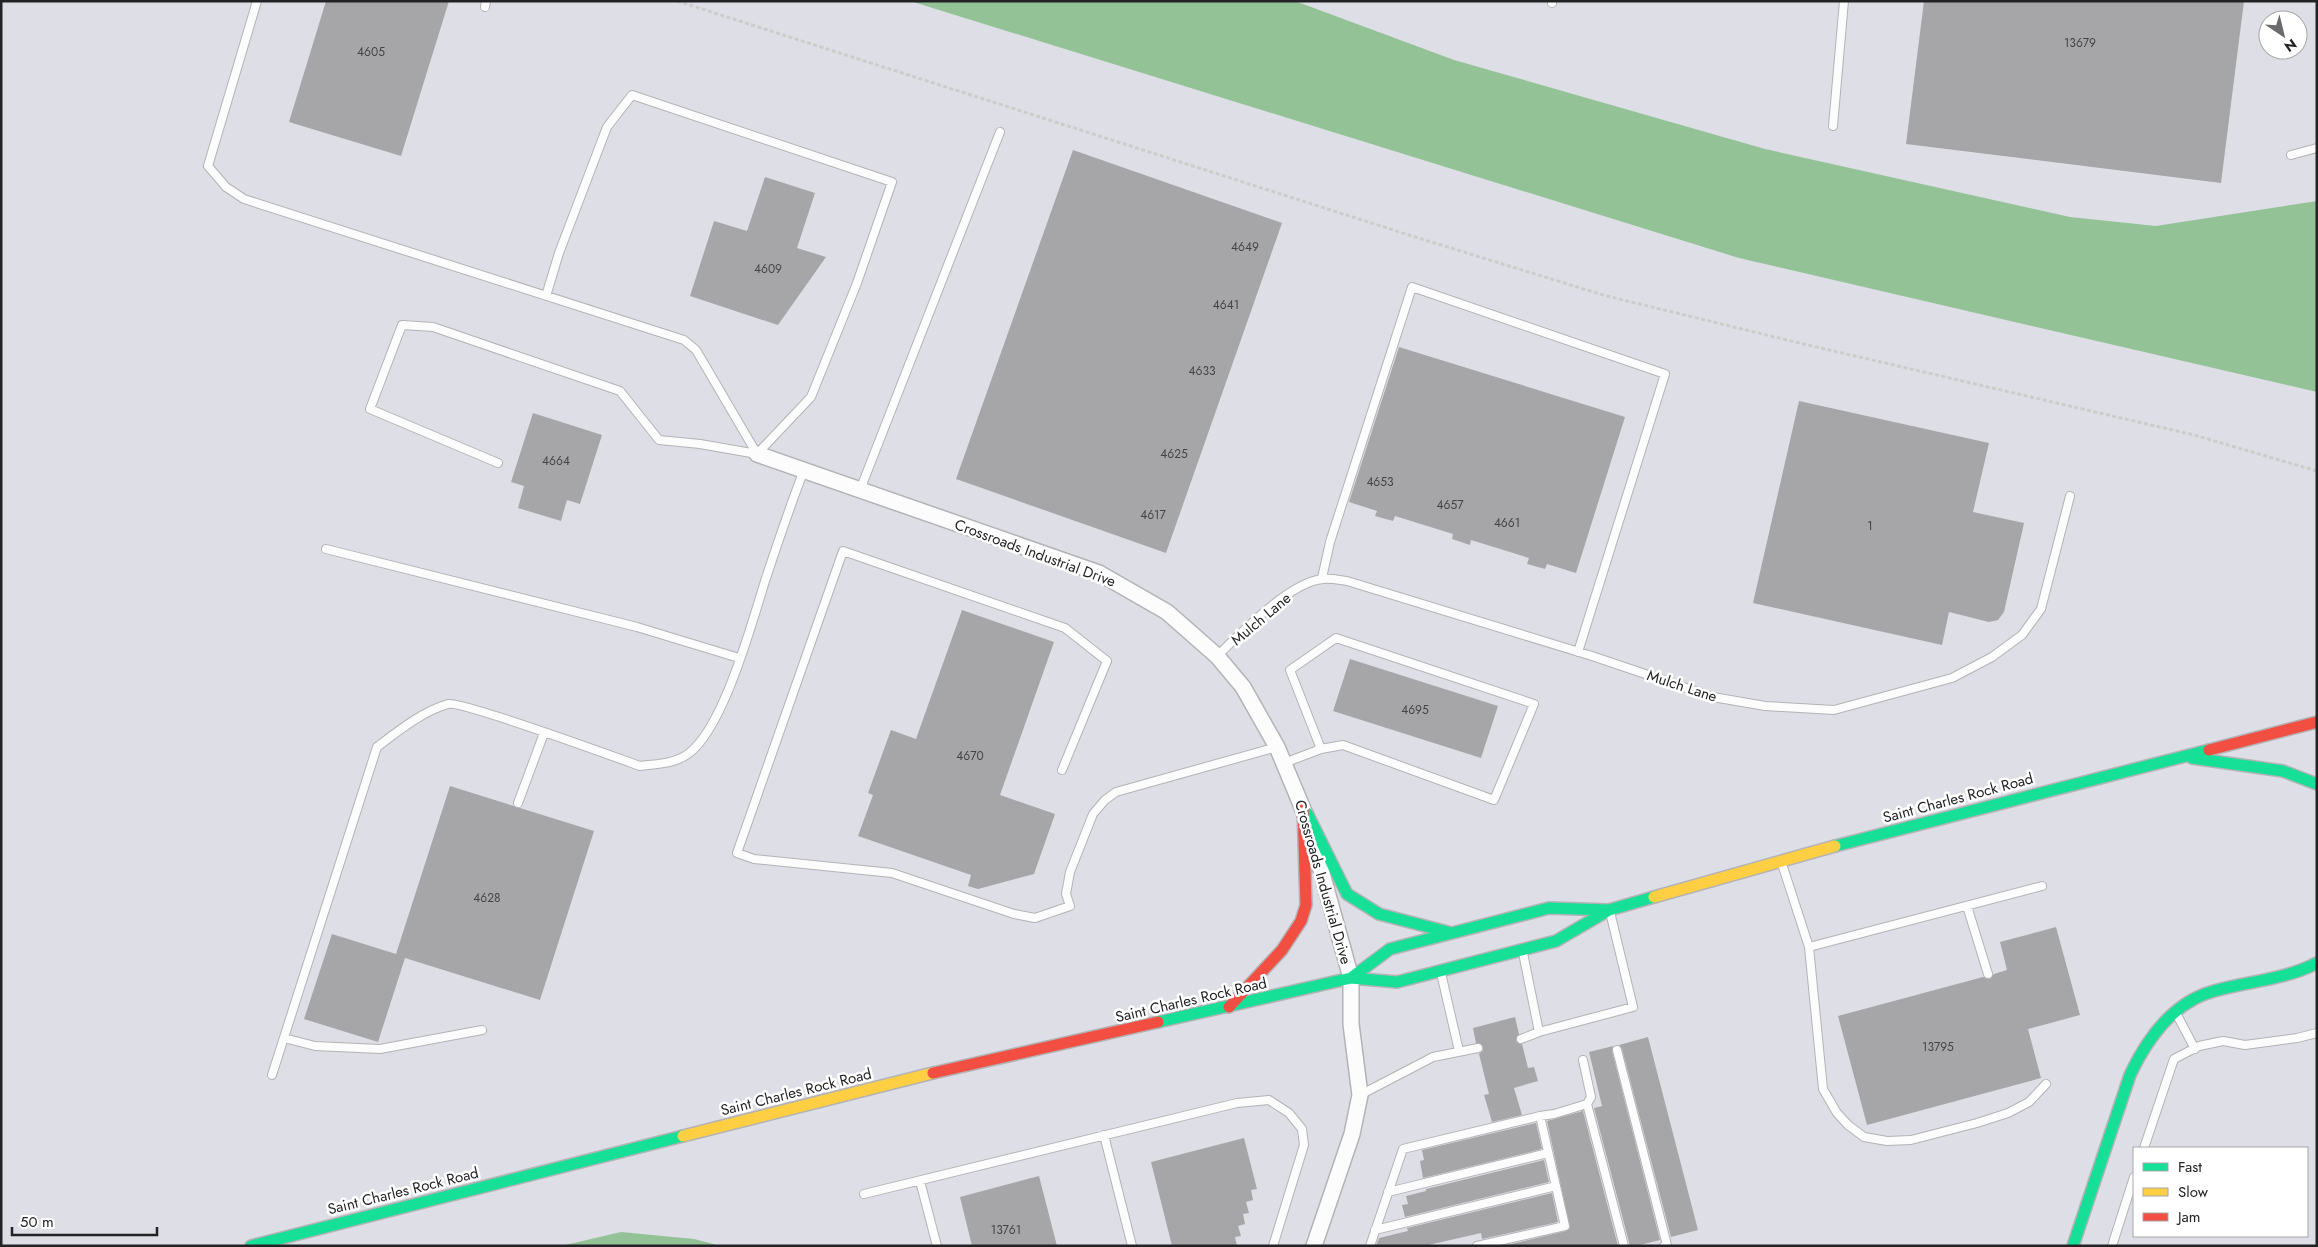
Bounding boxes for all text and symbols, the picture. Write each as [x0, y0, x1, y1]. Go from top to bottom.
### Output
north arrow [2258, 10, 2308, 60]
house number: 13679 [2064, 34, 2096, 52]
text: N [2280, 34, 2301, 57]
house number: 4605 [357, 43, 385, 61]
house number: 4649 [1231, 238, 1259, 256]
house number: 4609 [754, 260, 782, 278]
house number: 4641 [1213, 296, 1239, 314]
house number: 4633 [1188, 362, 1216, 380]
house number: 4625 [1160, 445, 1188, 463]
house number: 4664 [542, 452, 570, 470]
house number: 4653 [1366, 473, 1394, 491]
house number: 4657 [1437, 496, 1464, 514]
house number: 4617 [1140, 506, 1167, 524]
street label: Crossroads Industrial Drive [951, 514, 1119, 593]
house number: 4661 [1494, 514, 1520, 532]
house number: 1 [1867, 517, 1873, 535]
street label: Mulch Lane [1226, 587, 1296, 651]
street label: Mulch Lane [1644, 664, 1720, 708]
house number: 4695 [1401, 701, 1429, 719]
house number: 4670 [956, 747, 984, 765]
street label: Saint Charles Rock Road [1880, 767, 2036, 829]
street label: Crossroads Industrial Drive [1289, 797, 1357, 967]
house number: 4628 [473, 889, 501, 907]
street label: Saint Charles Rock Road [1113, 972, 1269, 1028]
house number: 13795 [1922, 1038, 1954, 1056]
street label: Saint Charles Rock Road [718, 1063, 874, 1121]
legend [2133, 1147, 2308, 1237]
text: Fast [2178, 1156, 2202, 1178]
street label: Saint Charles Rock Road [325, 1162, 481, 1220]
text: Slow [2178, 1181, 2209, 1203]
scale bar [12, 1204, 158, 1236]
text: Jam [2176, 1206, 2201, 1228]
text: 50 m [20, 1211, 54, 1233]
house number: 13761 [991, 1221, 1021, 1239]

